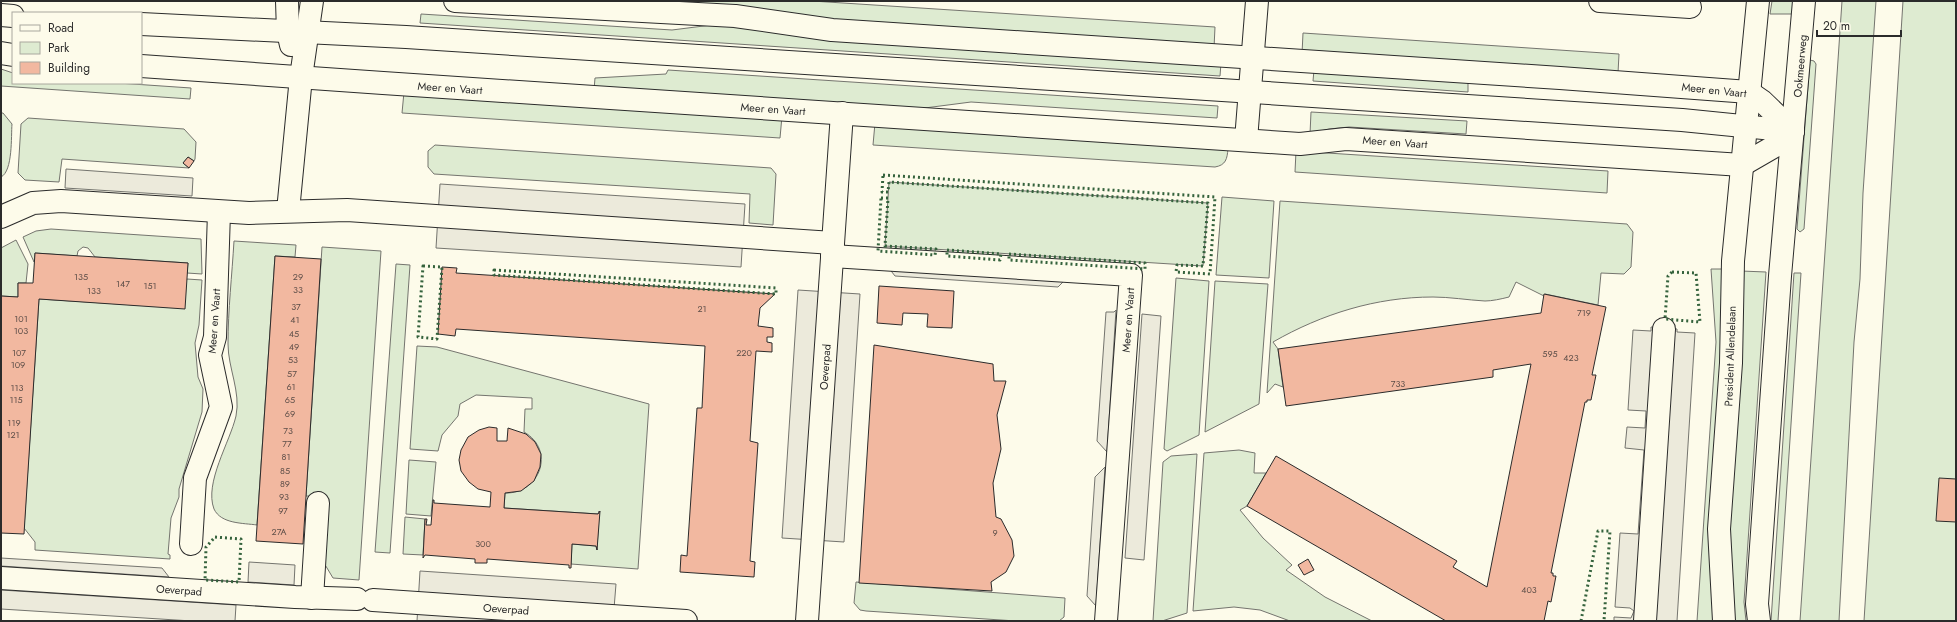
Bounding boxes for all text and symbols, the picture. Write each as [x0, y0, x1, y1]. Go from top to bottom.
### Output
legend [12, 12, 142, 84]
scale bar [1817, 12, 1901, 38]
text: 20 m [1823, 17, 1850, 35]
text: Road [48, 19, 74, 37]
street label: Ookmeerweg [1789, 34, 1811, 98]
text: Park [48, 39, 70, 57]
text: Building [48, 59, 90, 77]
street label: Meer en Vaart [417, 78, 483, 98]
street label: Meer en Vaart [1681, 79, 1748, 101]
street label: Meer en Vaart [740, 99, 806, 119]
street label: Meer en Vaart [1362, 132, 1428, 152]
house number: 135 [74, 270, 88, 283]
house number: 29 [293, 270, 303, 283]
house number: 147 [116, 277, 130, 290]
house number: 151 [143, 279, 157, 292]
house number: 33 [293, 283, 303, 296]
house number: 133 [87, 284, 101, 297]
street label: Meer en Vaart [1118, 287, 1138, 353]
street label: Meer en Vaart [204, 288, 224, 354]
house number: 37 [291, 300, 301, 313]
house number: 21 [697, 302, 707, 315]
street label: President Allendelaan [1720, 305, 1740, 407]
house number: 719 [1577, 306, 1591, 319]
house number: 101 [14, 312, 28, 325]
house number: 41 [290, 313, 300, 326]
house number: 103 [14, 324, 28, 337]
house number: 45 [289, 327, 299, 340]
house number: 49 [289, 340, 299, 353]
street label: Oeverpad [815, 343, 835, 391]
house number: 107 [12, 346, 26, 359]
house number: 220 [736, 346, 752, 359]
house number: 595 [1542, 347, 1558, 360]
house number: 423 [1563, 351, 1579, 364]
house number: 53 [288, 353, 298, 366]
house number: 109 [11, 358, 25, 371]
house number: 57 [287, 367, 297, 380]
house number: 733 [1391, 377, 1405, 390]
house number: 61 [286, 380, 296, 393]
house number: 113 [10, 381, 24, 394]
house number: 115 [9, 393, 23, 406]
house number: 65 [285, 393, 295, 406]
house number: 69 [285, 407, 295, 420]
house number: 119 [7, 416, 21, 429]
house number: 73 [283, 424, 293, 437]
house number: 121 [6, 428, 20, 441]
house number: 77 [282, 437, 292, 450]
house number: 81 [282, 450, 290, 463]
house number: 85 [280, 464, 290, 477]
house number: 89 [280, 477, 290, 490]
house number: 93 [279, 490, 289, 503]
house number: 97 [278, 504, 288, 517]
house number: 27A [272, 525, 287, 538]
house number: 9 [992, 526, 998, 539]
house number: 300 [475, 537, 491, 550]
street label: Oeverpad [155, 580, 203, 600]
house number: 403 [1521, 583, 1537, 596]
street label: Oeverpad [482, 599, 530, 619]

